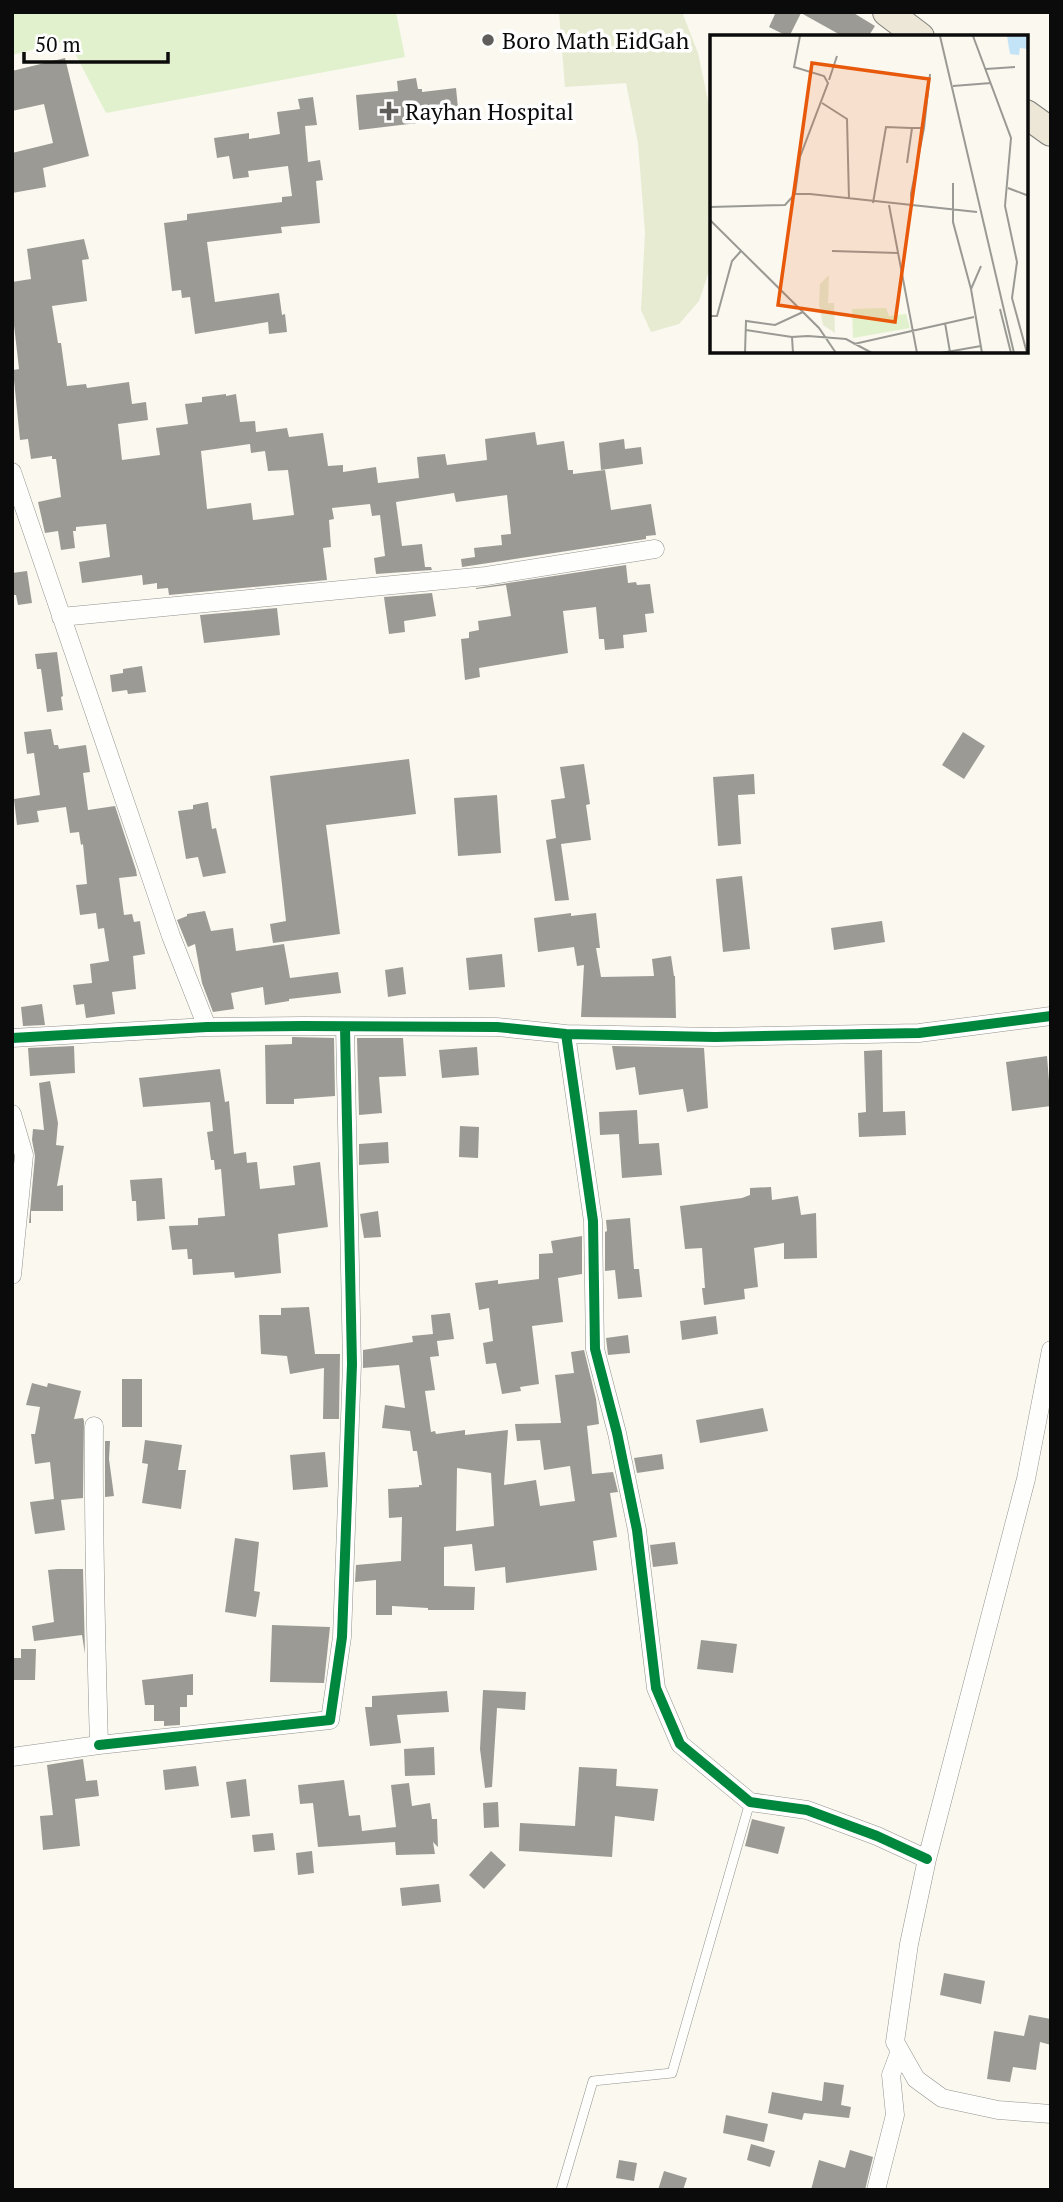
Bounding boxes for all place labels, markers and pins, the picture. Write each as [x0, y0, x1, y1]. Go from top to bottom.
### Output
place label: Boro Math EidGah [502, 25, 690, 56]
marker: Boro Math EidGah [480, 32, 496, 48]
place label: Rayhan Hospital [405, 96, 574, 127]
marker: Rayhan Hospital [379, 101, 399, 121]

